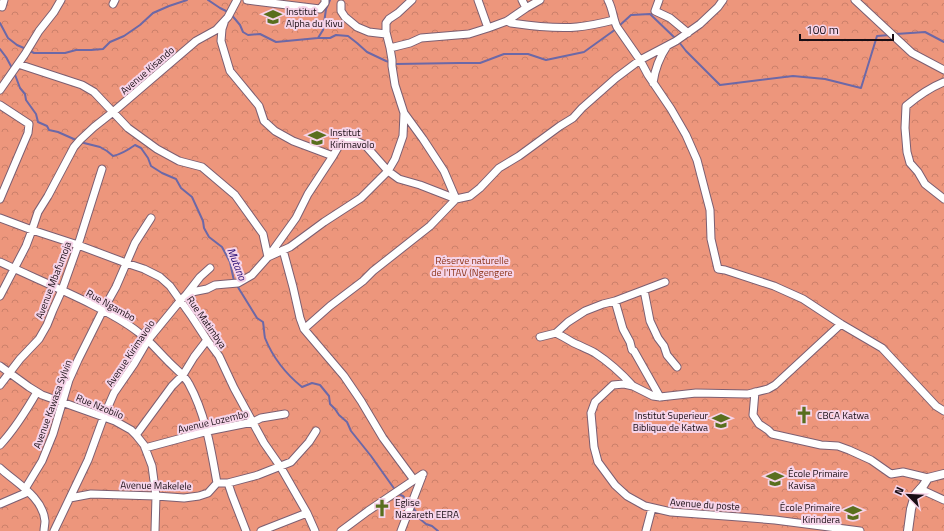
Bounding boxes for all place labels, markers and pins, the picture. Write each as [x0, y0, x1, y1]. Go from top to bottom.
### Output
place label: Institut Alpha du Kivu [286, 4, 343, 31]
school or university icon: Institut Alpha du Kivu [263, 7, 283, 27]
place label: Institut Kirimavolo [330, 125, 374, 152]
school or university icon: Institut Kirimavolo [307, 128, 327, 148]
church icon: CBCA Katwa [794, 405, 814, 425]
place label: Institut Superieur Biblique de Katwa [633, 408, 709, 435]
place label: CBCA Katwa [817, 408, 869, 423]
school or university icon: Institut Superieur Biblique de Katwa [711, 411, 731, 431]
place label: École Primaire Kavisa [788, 466, 848, 493]
school or university icon: École Primaire Kavisa [765, 469, 785, 489]
place label: Eglise Nazareth EERA [395, 495, 459, 522]
church icon: Eglise Nazareth EERA [372, 498, 392, 518]
place label: École Primaire Kirindera [780, 500, 840, 527]
school or university icon: École Primaire Kirindera [843, 503, 863, 523]

